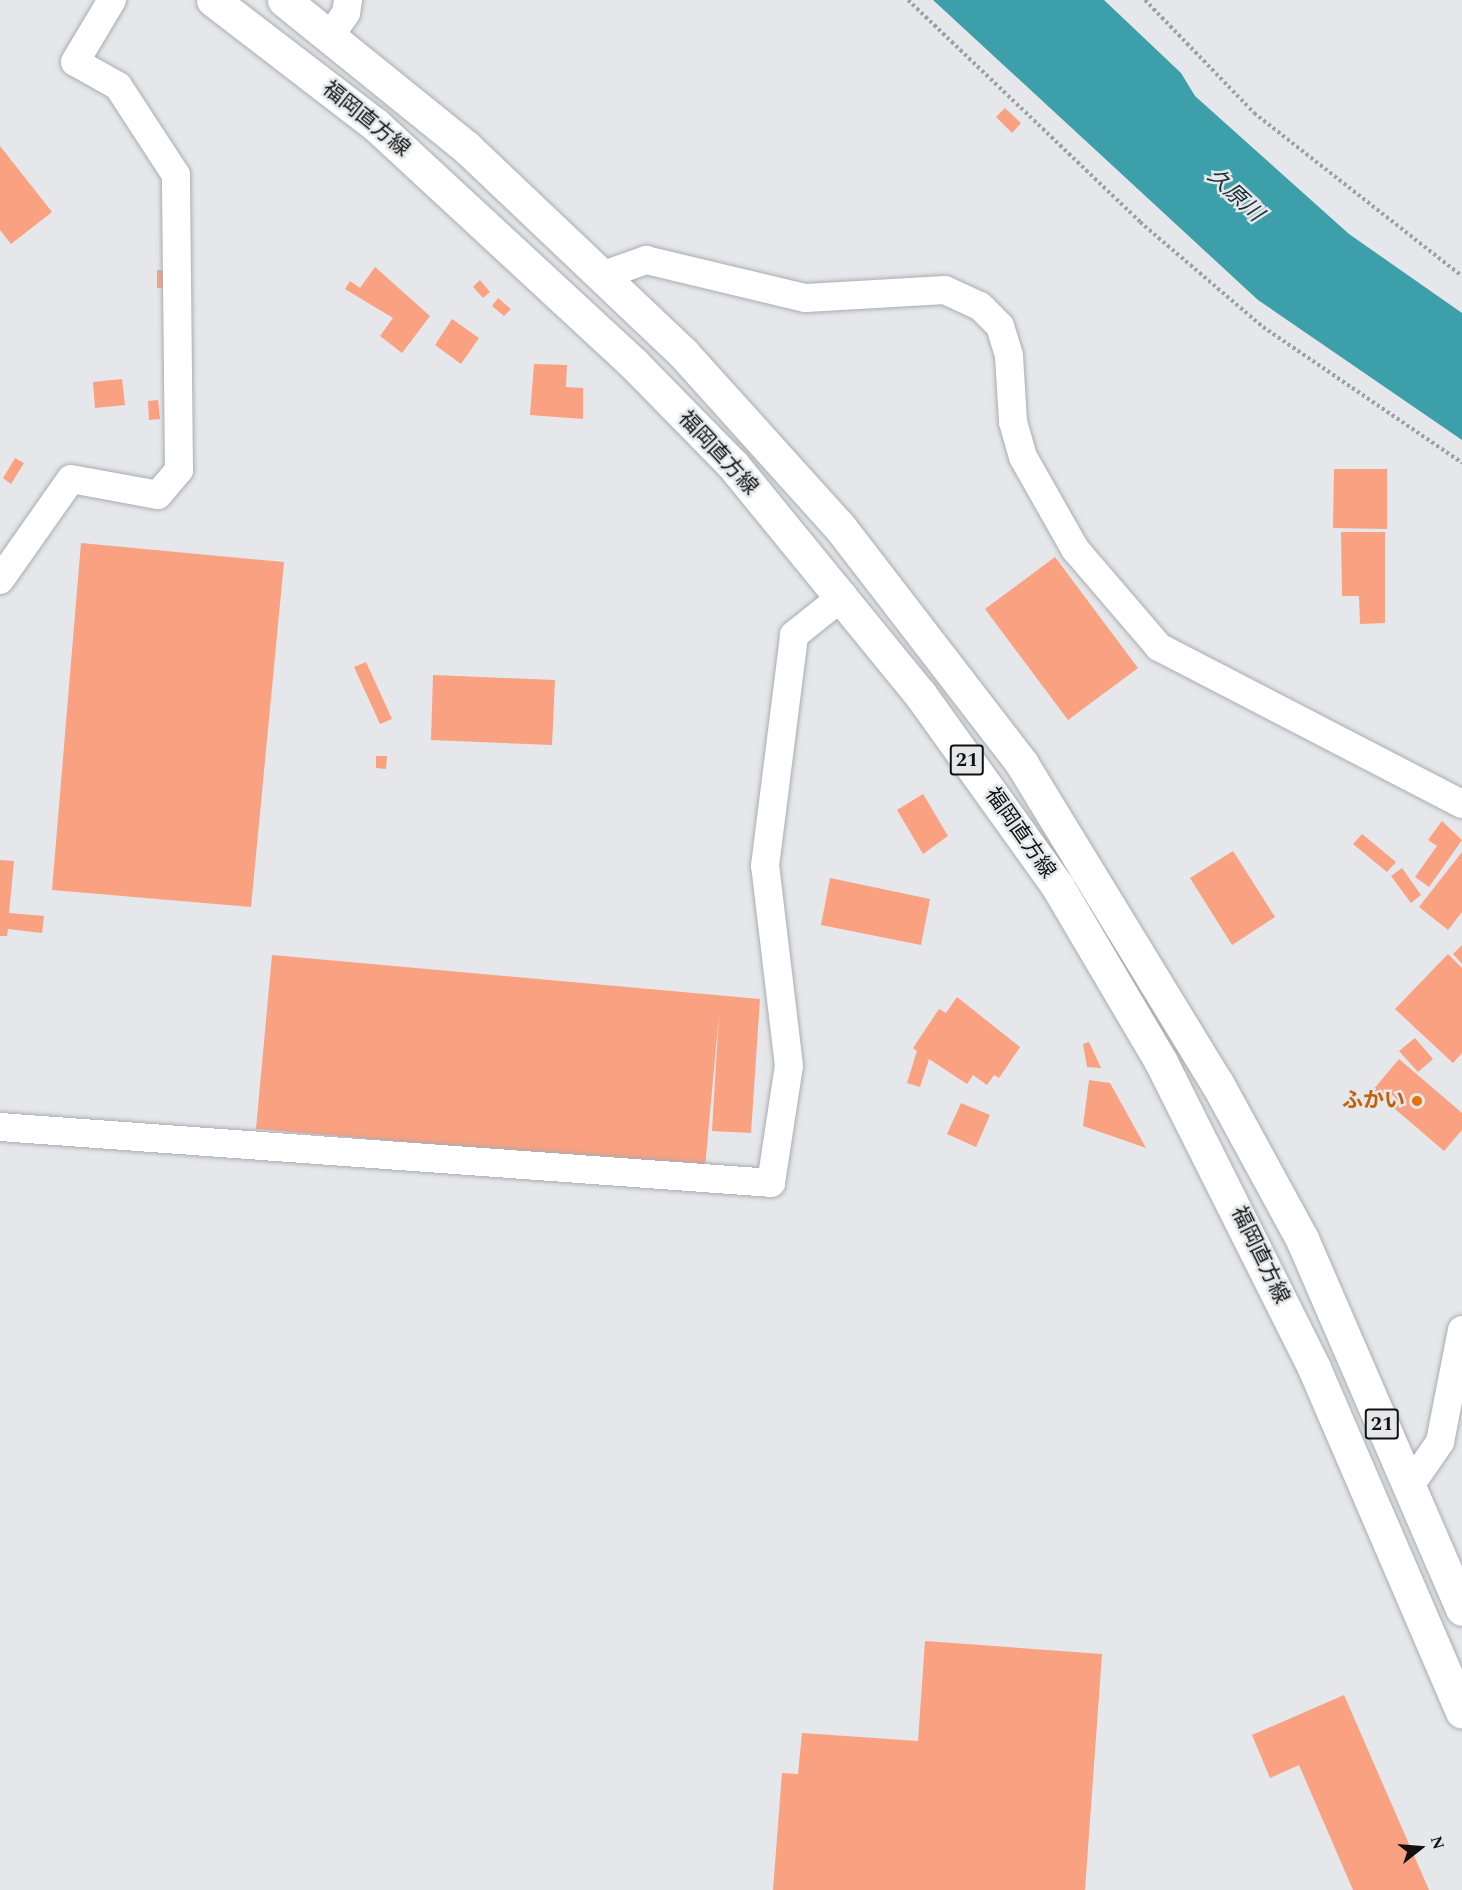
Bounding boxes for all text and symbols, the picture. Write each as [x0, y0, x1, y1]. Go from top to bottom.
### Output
street label: 福岡直方線 [317, 76, 415, 162]
water label: 久原川 [1202, 163, 1268, 227]
street label: 福岡直方線 [673, 406, 763, 500]
road number: 21 [949, 743, 985, 777]
street label: 福岡直方線 [980, 783, 1060, 883]
place label: ふかい [1342, 1088, 1405, 1114]
marker: ふかい [1410, 1094, 1424, 1108]
street label: 福岡直方線 [1226, 1202, 1294, 1308]
road number: 21 [1364, 1407, 1400, 1441]
north arrow [1390, 1818, 1450, 1878]
text: N [1424, 1833, 1451, 1852]

